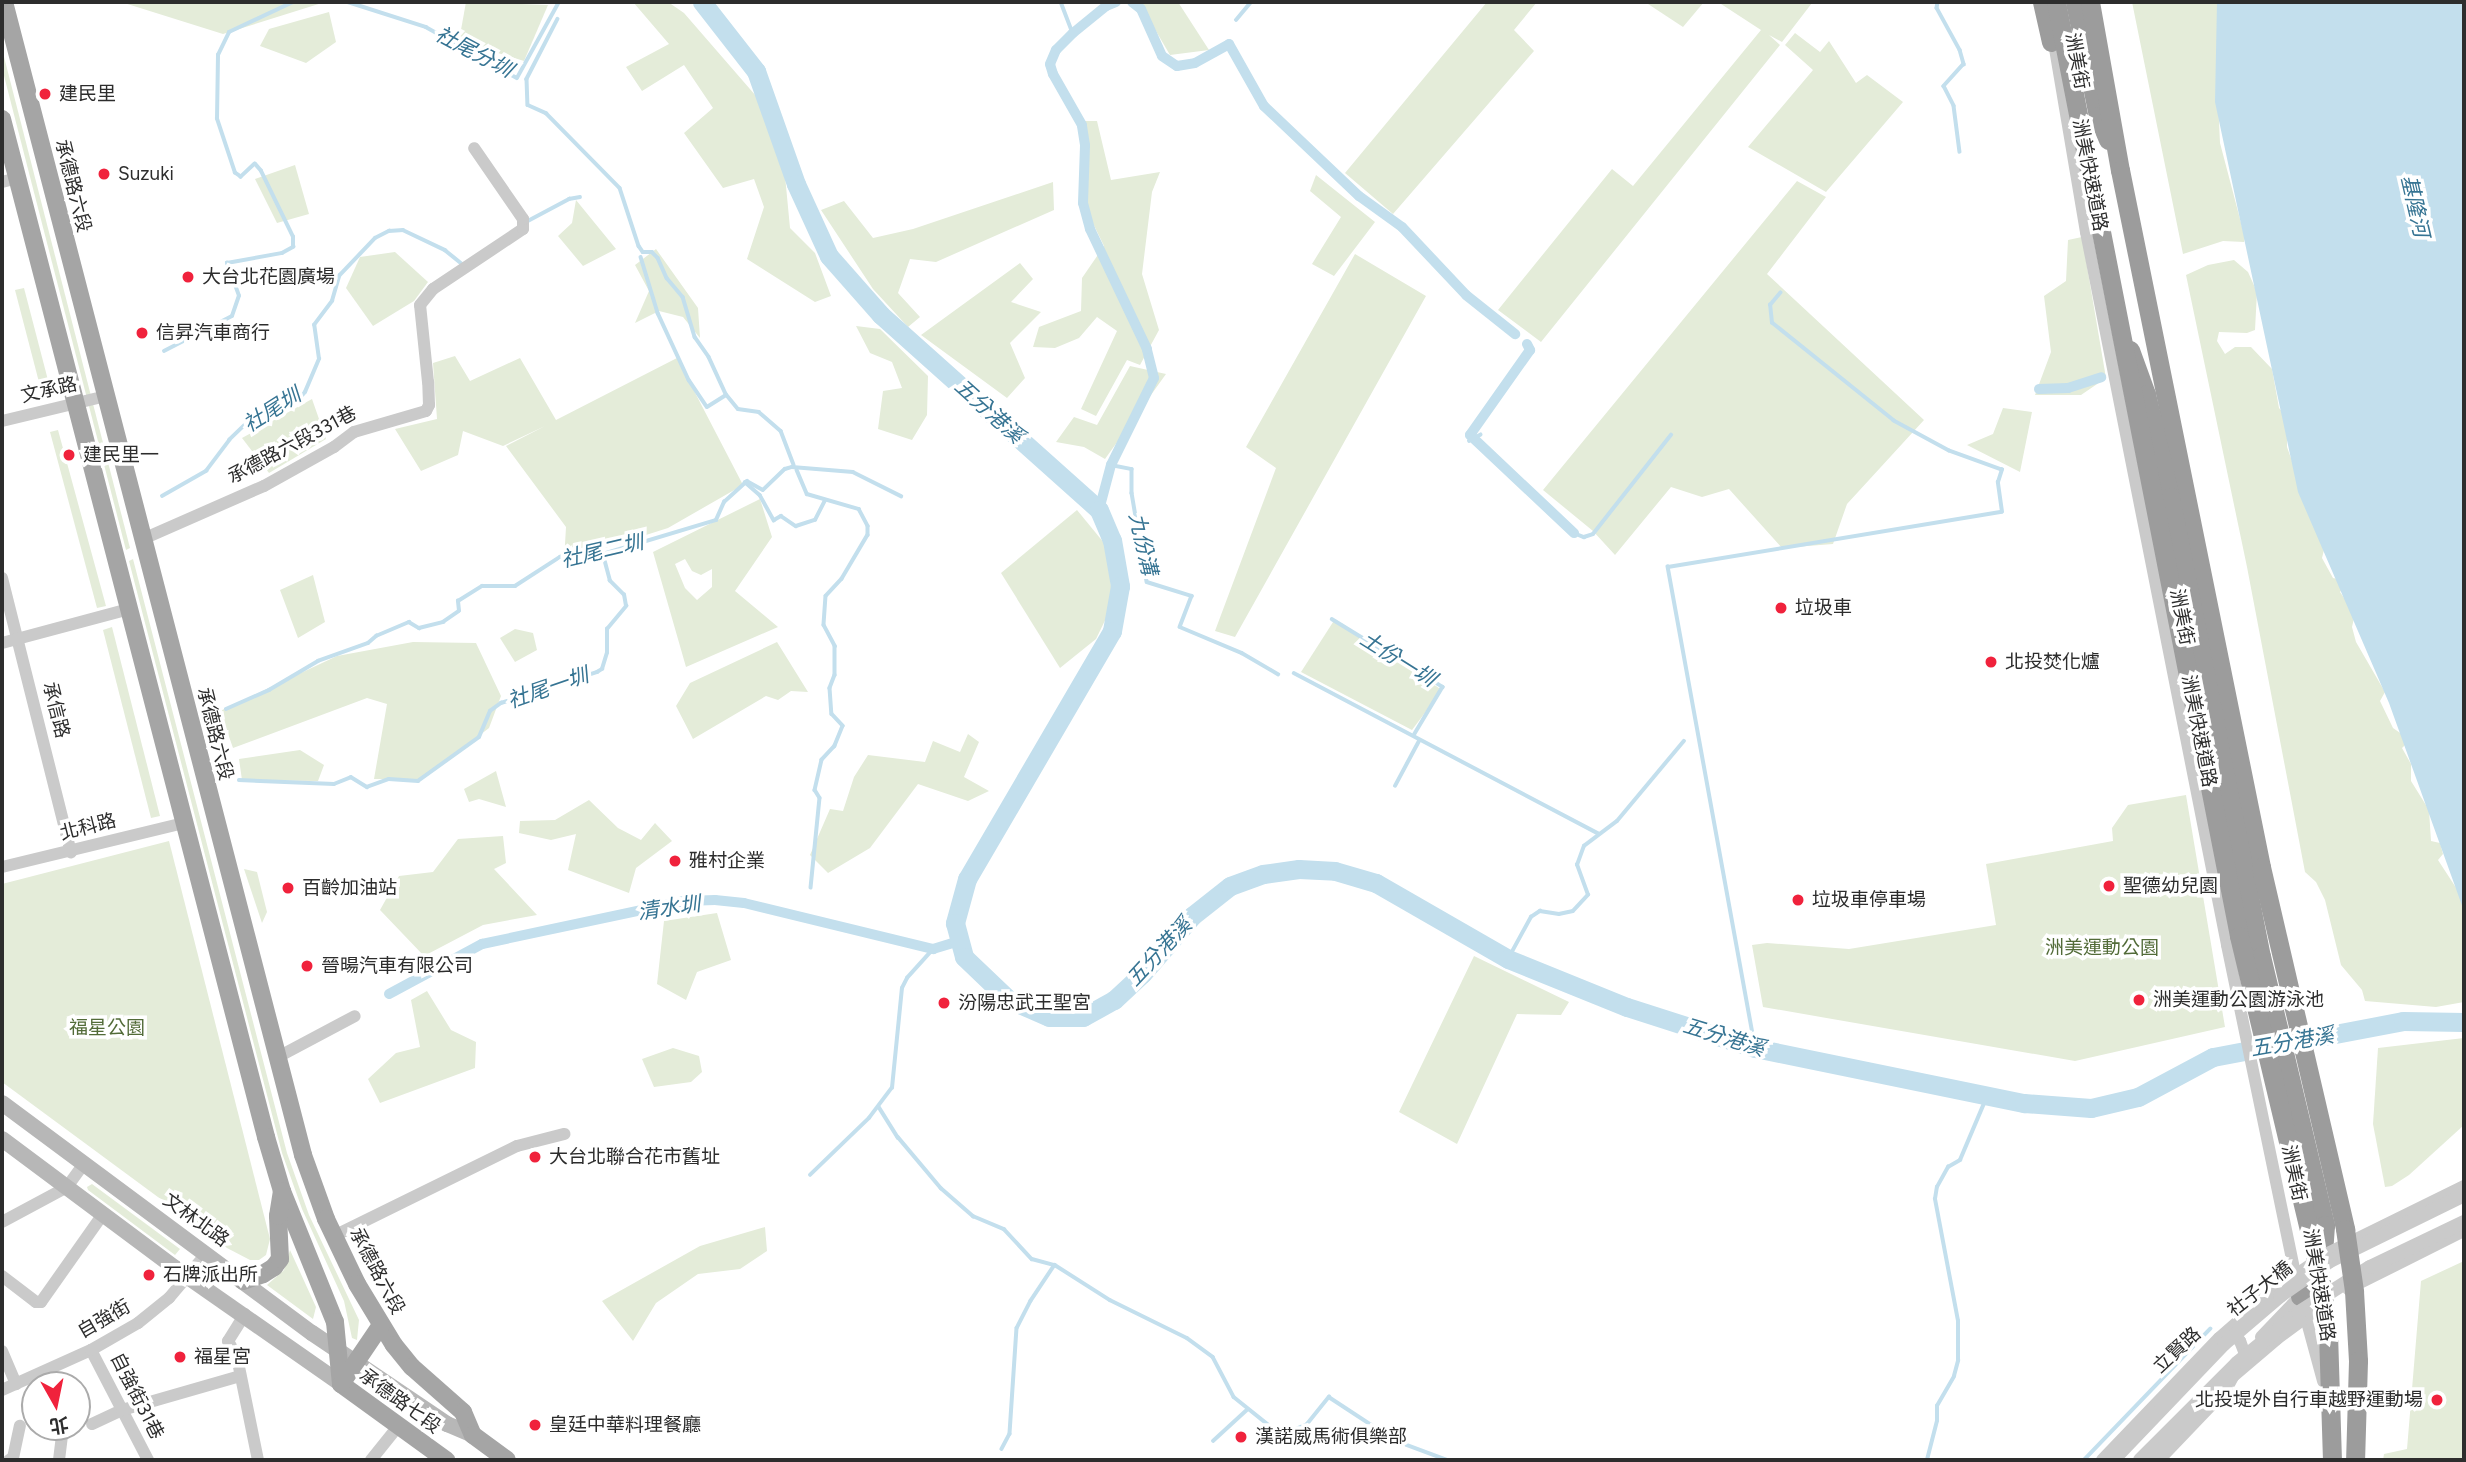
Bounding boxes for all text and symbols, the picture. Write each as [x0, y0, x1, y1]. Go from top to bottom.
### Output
water label: 社尾分圳 [431, 21, 517, 83]
street label: 洲美街 [2061, 31, 2093, 91]
place label: 建民里 [59, 83, 116, 105]
marker: 建民里 [37, 86, 53, 102]
street label: 洲美快速道路 [2068, 117, 2112, 233]
street label: 承德路六段 [50, 137, 96, 235]
place label: Suzuki [118, 163, 174, 185]
marker: Suzuki [96, 166, 112, 182]
water label: 基隆河 [2396, 172, 2434, 240]
place label: 大台北花園廣場 [202, 266, 335, 288]
marker: 大台北花園廣場 [180, 269, 196, 285]
place label: 信昇汽車商行 [156, 322, 270, 344]
marker: 信昇汽車商行 [134, 325, 150, 341]
street label: 文承路 [19, 372, 79, 408]
water label: 五分港溪 [949, 374, 1029, 448]
water label: 社尾圳 [239, 383, 305, 437]
street label: 承德路六段331巷 [224, 401, 360, 489]
place label: 建民里一 [83, 444, 159, 466]
marker: 建民里一 [61, 447, 77, 463]
water label: 九份溝 [1124, 510, 1162, 578]
water label: 社尾二圳 [558, 529, 646, 573]
street label: 洲美街 [2165, 587, 2199, 647]
place label: 垃圾車 [1795, 597, 1852, 619]
marker: 垃圾車 [1773, 600, 1789, 616]
water label: 土份一圳 [1356, 626, 1440, 692]
place label: 北投焚化爐 [2005, 651, 2100, 673]
marker: 北投焚化爐 [1983, 654, 1999, 670]
water label: 社尾一圳 [504, 662, 592, 714]
street label: 洲美快速道路 [2177, 673, 2221, 789]
street label: 承信路 [38, 680, 74, 740]
street label: 承德路六段 [192, 685, 238, 783]
street label: 北科路 [58, 809, 118, 845]
place label: 雅村企業 [689, 850, 765, 872]
marker: 雅村企業 [667, 853, 683, 869]
place label: 聖德幼兒園 [2123, 875, 2218, 897]
place label: 百齡加油站 [302, 877, 397, 899]
marker: 聖德幼兒園 [2101, 878, 2117, 894]
marker: 百齡加油站 [280, 880, 296, 896]
place label: 垃圾車停車場 [1812, 889, 1926, 911]
water label: 清水圳 [636, 891, 702, 925]
marker: 垃圾車停車場 [1790, 892, 1806, 908]
water label: 五分港溪 [1121, 913, 1197, 991]
park label: 洲美運動公園 [2045, 937, 2159, 959]
place label: 晉暘汽車有限公司 [321, 955, 473, 977]
marker: 晉暘汽車有限公司 [299, 958, 315, 974]
place label: 洲美運動公園游泳池 [2153, 989, 2324, 1011]
place label: 汾陽忠武王聖宮 [958, 992, 1091, 1014]
marker: 洲美運動公園游泳池 [2131, 992, 2147, 1008]
marker: 汾陽忠武王聖宮 [936, 995, 952, 1011]
water label: 五分港溪 [1680, 1013, 1768, 1061]
park label: 福星公園 [69, 1017, 145, 1039]
water label: 五分港溪 [2248, 1022, 2336, 1062]
street label: 洲美街 [2277, 1143, 2311, 1203]
place label: 大台北聯合花市舊址 [549, 1146, 720, 1168]
marker: 大台北聯合花市舊址 [527, 1149, 543, 1165]
street label: 文林北路 [159, 1188, 233, 1252]
street label: 承德路六段 [345, 1224, 409, 1318]
street label: 洲美快速道路 [2299, 1227, 2339, 1343]
street label: 社子大橋 [2223, 1257, 2297, 1321]
place label: 石牌派出所 [163, 1264, 258, 1286]
marker: 石牌派出所 [141, 1267, 157, 1283]
street label: 自強街 [74, 1295, 134, 1343]
street label: 立賢路 [2148, 1322, 2206, 1378]
place label: 福星宮 [194, 1346, 251, 1368]
street label: 自強街31巷 [105, 1349, 169, 1443]
marker: 福星宮 [172, 1349, 188, 1365]
street label: 承德路七段 [355, 1364, 445, 1438]
north arrow [21, 1371, 91, 1441]
place label: 北投堤外自行車越野運動場 [2195, 1389, 2423, 1411]
marker: 北投堤外自行車越野運動場 [2429, 1392, 2445, 1408]
text: 北 [48, 1412, 70, 1438]
place label: 皇廷中華料理餐廳 [549, 1414, 701, 1436]
marker: 皇廷中華料理餐廳 [527, 1417, 543, 1433]
place label: 漢諾威馬術俱樂部 [1255, 1426, 1407, 1448]
marker: 漢諾威馬術俱樂部 [1233, 1429, 1249, 1445]

